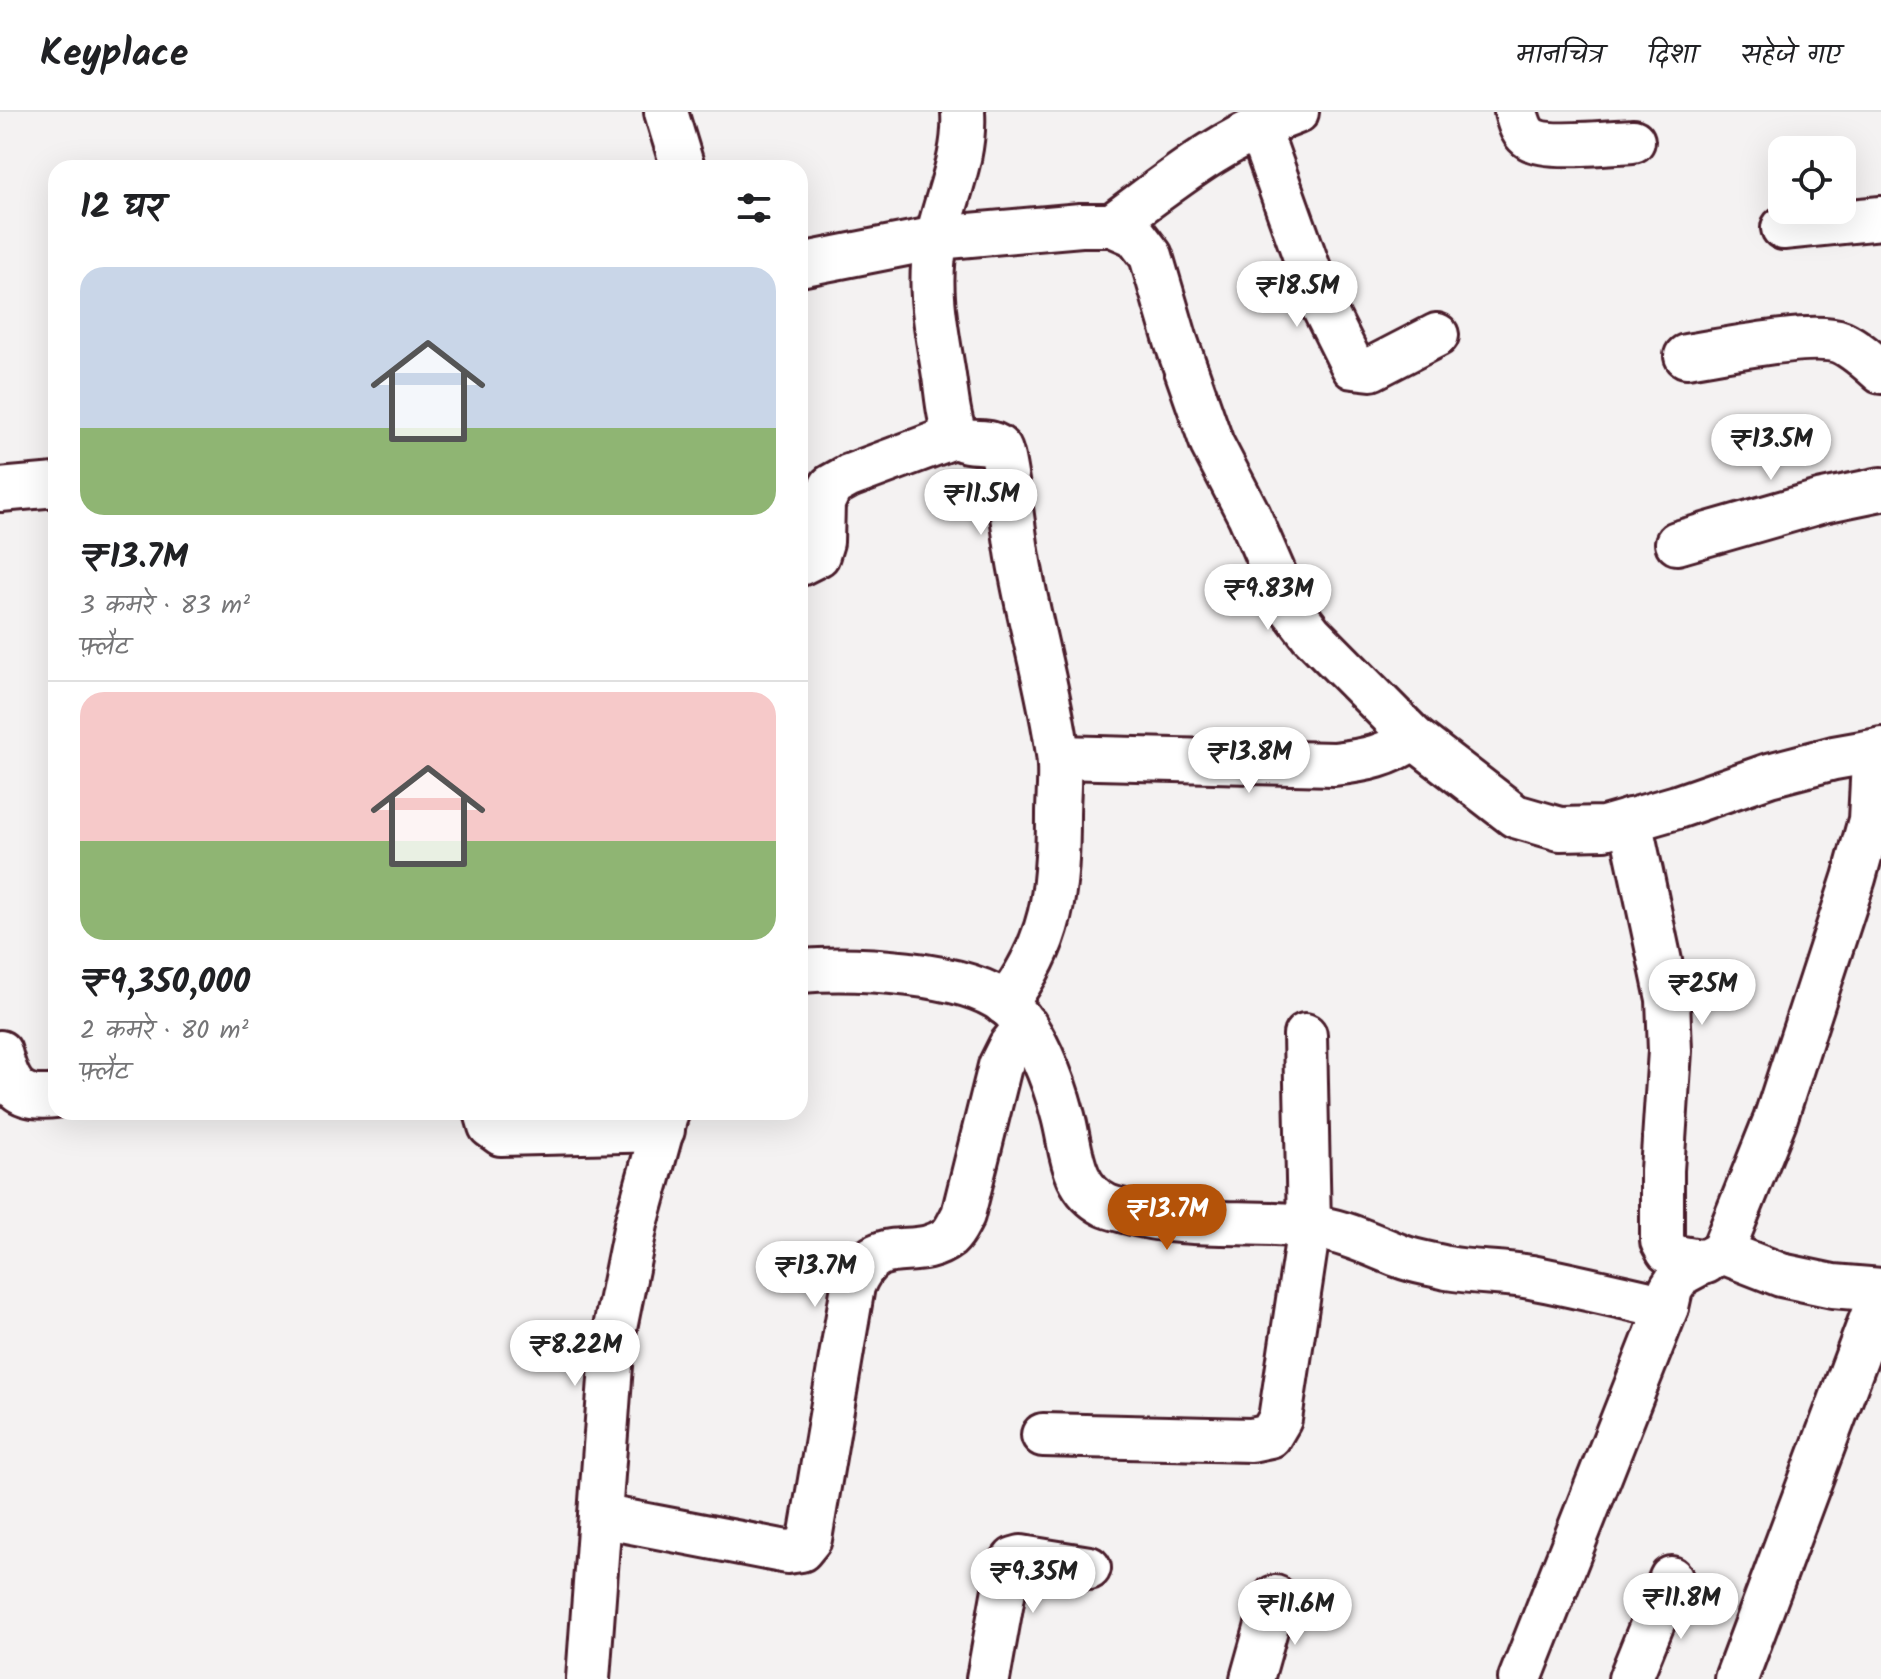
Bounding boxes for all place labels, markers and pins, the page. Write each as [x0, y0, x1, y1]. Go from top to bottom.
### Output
pin: ₹18.5M [1232, 261, 1362, 329]
pin: ₹13.5M [1706, 414, 1836, 482]
pin: ₹11.5M [916, 469, 1046, 537]
pin: ₹9.83M [1203, 564, 1333, 632]
pin: ₹13.8M [1184, 727, 1314, 795]
pin: ₹25M [1655, 959, 1749, 1027]
pin: ₹13.7M [1102, 1184, 1232, 1252]
pin: ₹13.7M [750, 1241, 880, 1309]
pin: ₹8.22M [510, 1320, 640, 1388]
pin: ₹9.35M [968, 1547, 1098, 1615]
pin: ₹11.8M [1616, 1573, 1746, 1641]
pin: ₹11.6M [1230, 1579, 1360, 1647]

